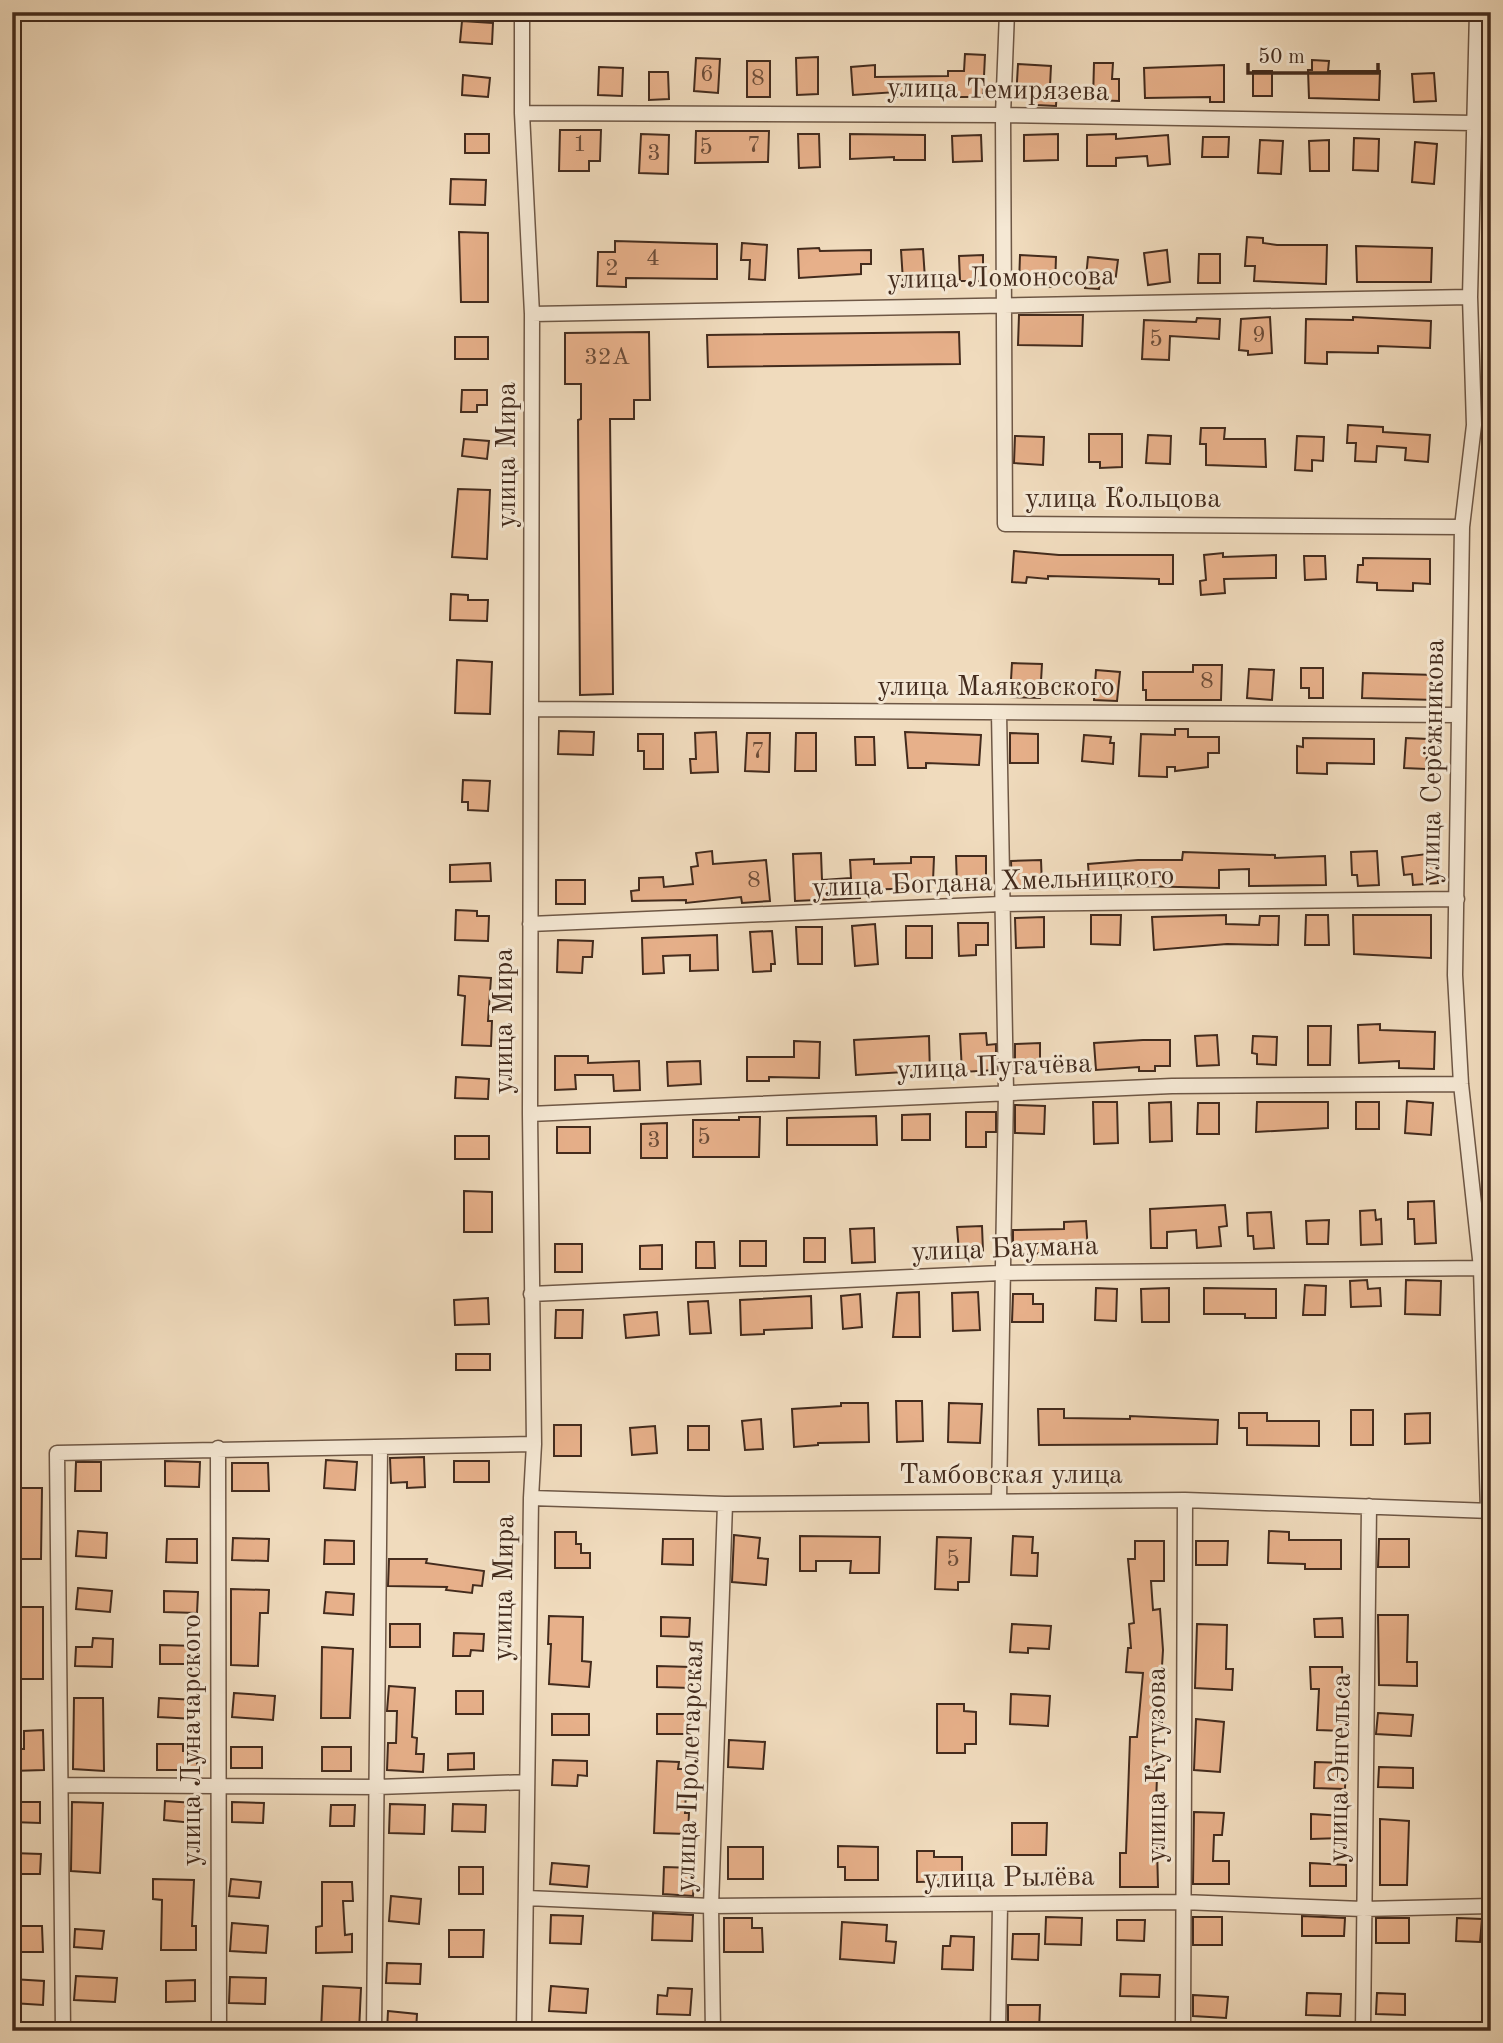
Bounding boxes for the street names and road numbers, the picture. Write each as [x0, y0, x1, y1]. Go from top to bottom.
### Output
street label: улица Темирязева [886, 75, 1110, 107]
street label: улица Ломоносова [887, 263, 1115, 295]
street label: улица Мира [494, 382, 522, 528]
street label: улица Кольцова [1025, 486, 1221, 514]
street label: улица Серёжникова [1418, 638, 1450, 883]
street label: улица Маяковского [877, 674, 1115, 702]
street label: улица Богдана Хмельницкого [811, 863, 1175, 903]
street label: улица Мира [491, 948, 519, 1094]
street label: улица Пугачёва [896, 1051, 1092, 1085]
street label: улица Баумана [911, 1233, 1099, 1267]
street label: Тамбовская улица [899, 1462, 1123, 1490]
street label: улица Мира [490, 1514, 520, 1661]
street label: улица Луначарского [179, 1614, 207, 1866]
street label: улица Пролетарская [673, 1639, 709, 1893]
street label: улица Кутузова [1144, 1667, 1172, 1863]
street label: улица Энгельса [1325, 1673, 1357, 1863]
street label: улица Рылёва [923, 1864, 1095, 1894]

